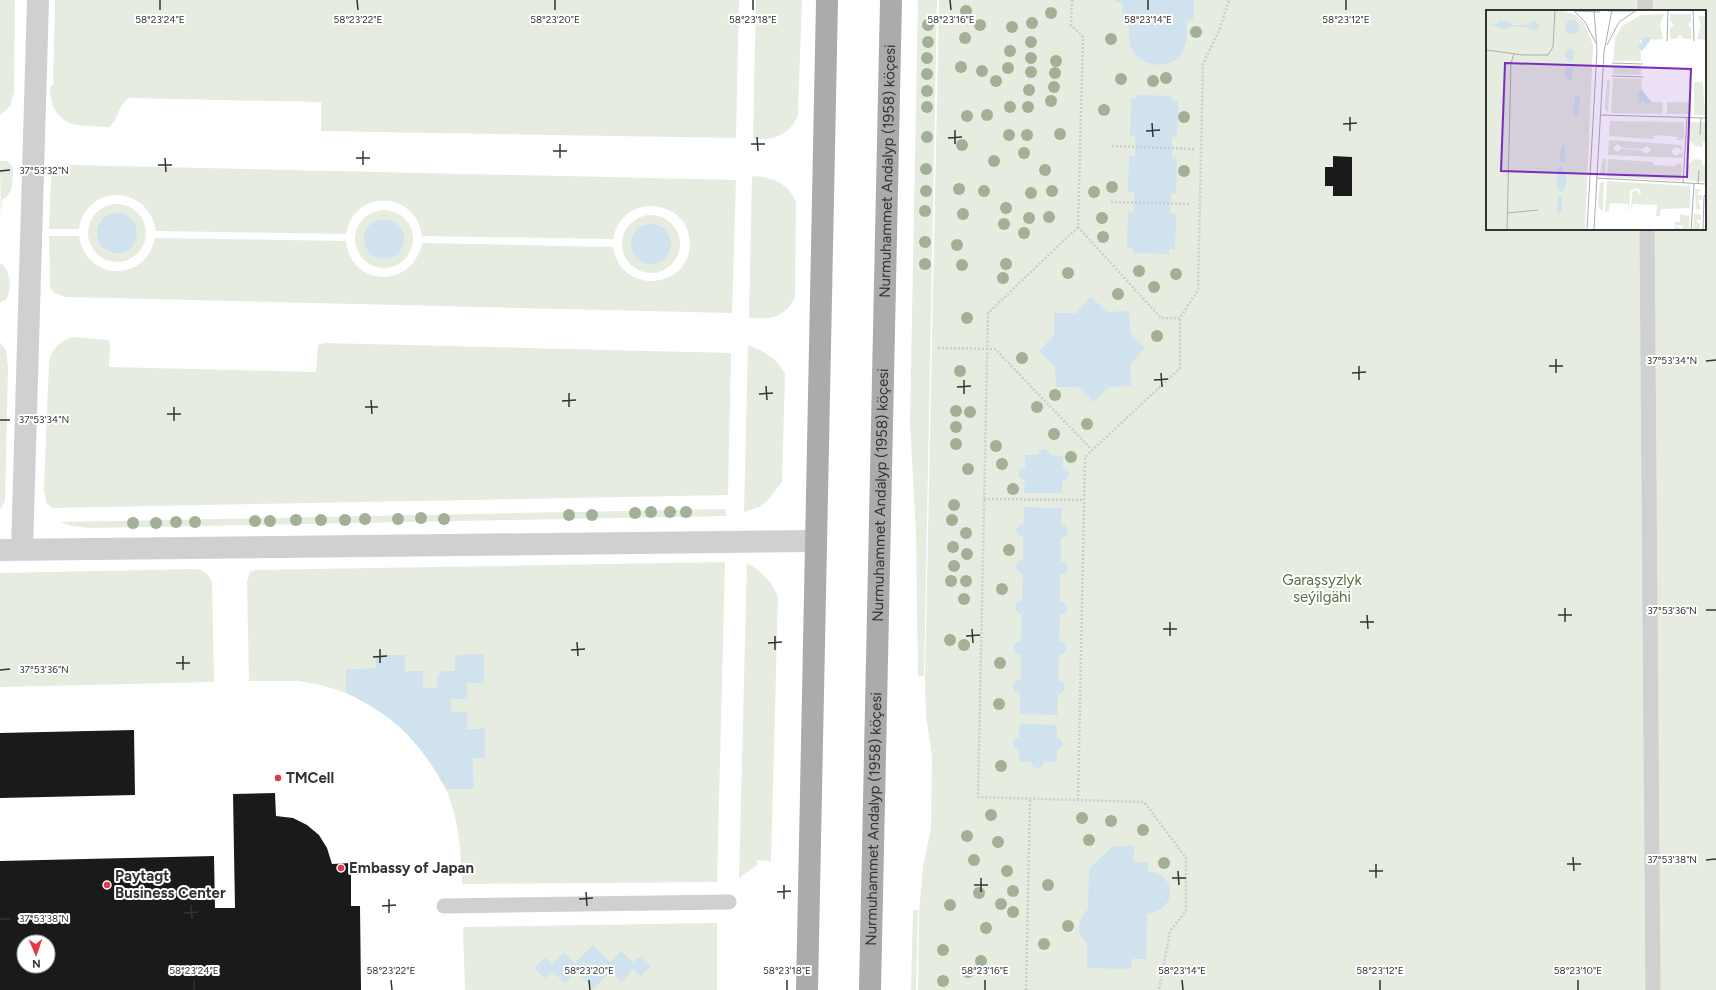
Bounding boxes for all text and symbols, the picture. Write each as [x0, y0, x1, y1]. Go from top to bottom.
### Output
inset map [1486, 10, 1706, 230]
text: 58°23'24"E [135, 13, 185, 26]
text: 58°23'22"E [334, 13, 383, 26]
text: 58°23'20"E [530, 13, 580, 26]
text: 58°23'18"E [729, 13, 777, 26]
text: 58°23'16"E [927, 13, 975, 26]
text: 58°23'14"E [1124, 13, 1172, 26]
text: 58°23'12"E [1322, 13, 1370, 26]
street label: Nurmuhammet Andalyp (1958) köçesi [876, 44, 899, 298]
text: 37°53'32"N [19, 164, 69, 177]
text: 37°53'34"N [1647, 354, 1697, 367]
street label: Nurmuhammet Andalyp (1958) köçesi [869, 368, 892, 622]
text: 37°53'34"N [19, 413, 69, 426]
park label: Garaşsyzlyk seýilgähi [1282, 571, 1362, 606]
text: 37°53'36"N [1647, 604, 1697, 617]
text: 37°53'36"N [19, 663, 69, 676]
street label: Nurmuhammet Andalyp (1958) köçesi [862, 692, 885, 946]
place label: TMCell [286, 769, 334, 787]
marker: TMCell [273, 773, 283, 783]
text: 37°53'38"N [1647, 853, 1697, 866]
place label: Embassy of Japan [349, 859, 474, 877]
marker: Embassy of Japan [336, 863, 346, 873]
place label: Paytagt Business Center [115, 867, 226, 902]
marker: Paytagt Business Center [102, 880, 112, 890]
text: 37°53'38"N [19, 912, 69, 925]
north arrow [16, 934, 56, 974]
text: N [32, 957, 41, 970]
text: 58°23'24"E [169, 964, 219, 977]
text: 58°23'22"E [367, 964, 416, 977]
text: 58°23'20"E [564, 964, 614, 977]
text: 58°23'18"E [763, 964, 811, 977]
text: 58°23'16"E [961, 964, 1009, 977]
text: 58°23'14"E [1158, 964, 1206, 977]
text: 58°23'12"E [1356, 964, 1404, 977]
text: 58°23'10"E [1554, 964, 1602, 977]

